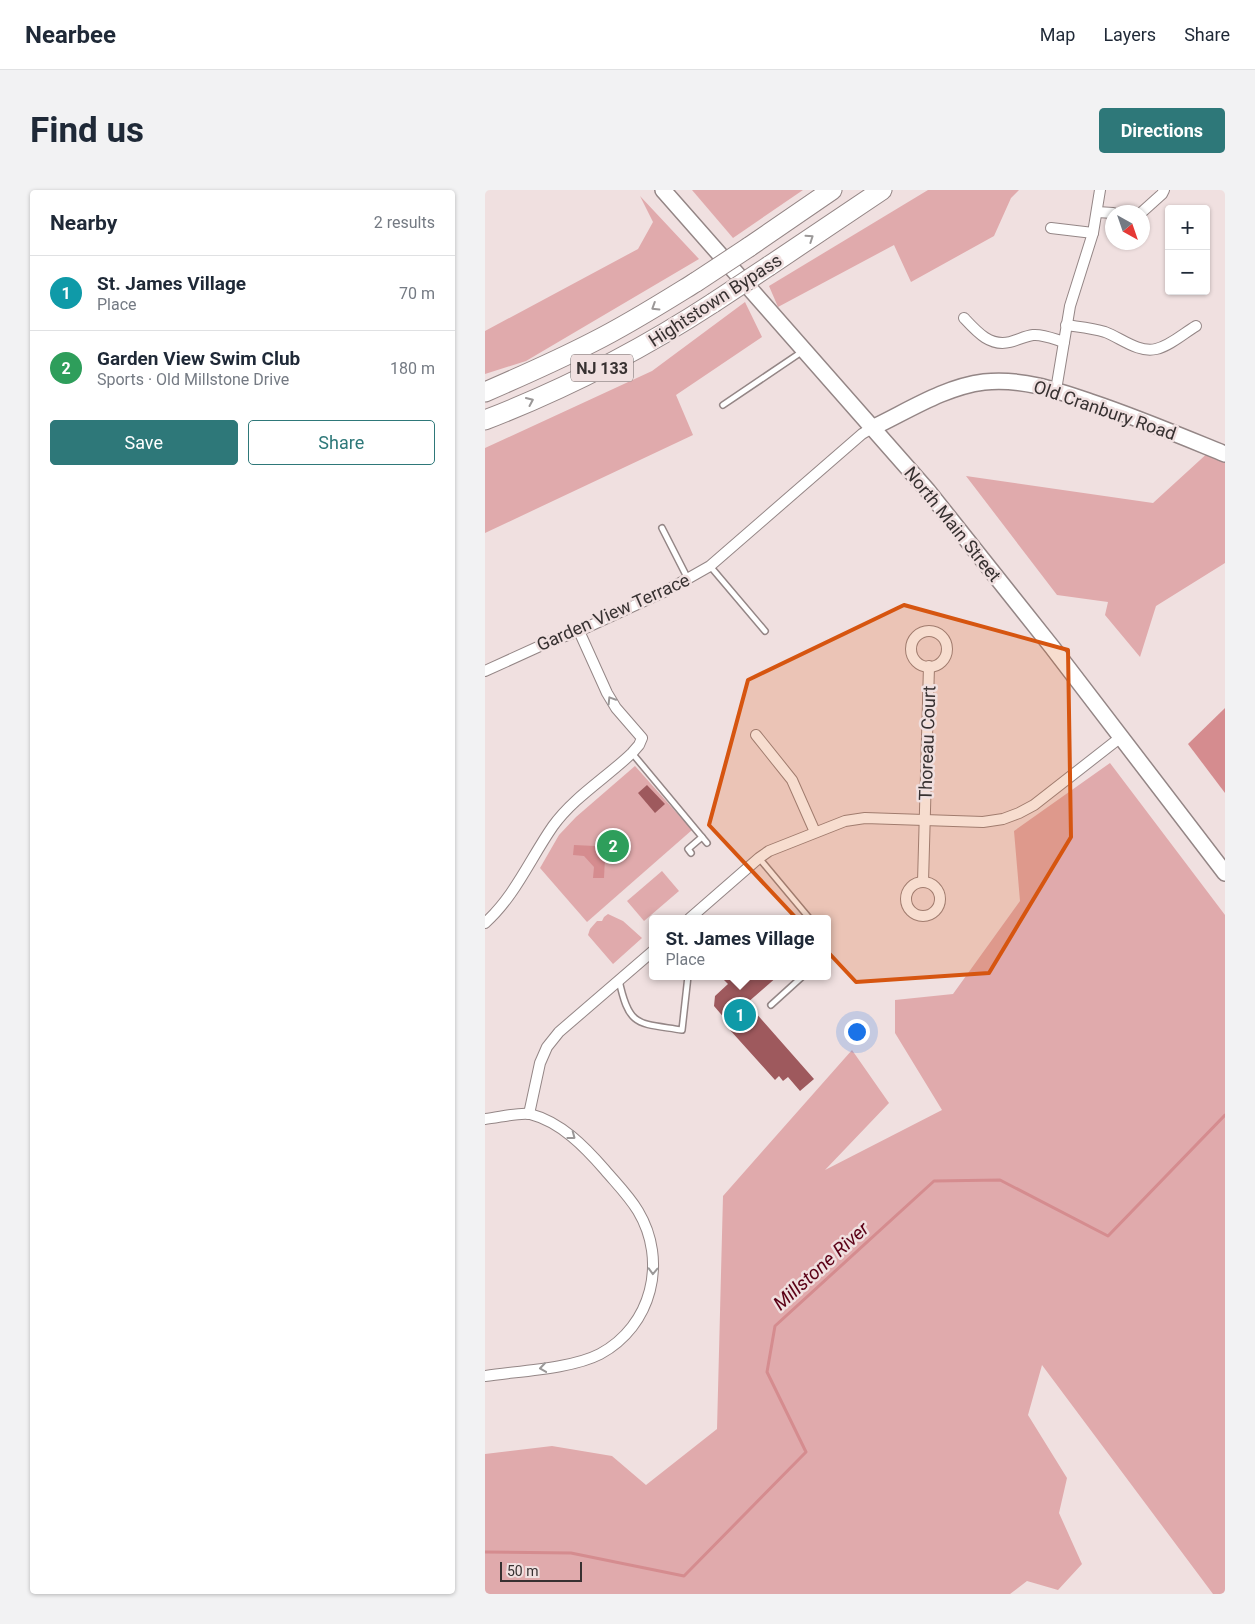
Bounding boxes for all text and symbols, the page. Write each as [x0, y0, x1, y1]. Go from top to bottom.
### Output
text: Nearbee [25, 21, 116, 49]
text: Map [1040, 24, 1075, 45]
text: Layers [1103, 24, 1156, 45]
text: Share [1184, 24, 1230, 45]
button: Directions [1099, 108, 1225, 153]
text: Find us [30, 110, 144, 151]
north arrow [1105, 205, 1150, 250]
map controls [1165, 205, 1210, 295]
button: + [1165, 205, 1210, 250]
text: Nearby [50, 211, 117, 235]
text: 2 results [374, 213, 435, 232]
one-way arrow [804, 235, 814, 244]
street label: Hightstown Bypass [644, 249, 786, 351]
button: − [1165, 250, 1210, 295]
text: St. James Village [97, 272, 246, 295]
text: 1 [61, 284, 71, 303]
text: 70 m [399, 284, 435, 303]
text: Place [97, 295, 137, 314]
one-way arrow [651, 301, 660, 311]
text: Garden View Swim Club [97, 347, 300, 370]
road number: NJ 133 [571, 354, 633, 382]
text: 2 [61, 359, 71, 378]
text: 180 m [390, 359, 435, 378]
text: Sports · Old Millstone Drive [97, 370, 289, 389]
street label: Old Cranbury Road [1031, 376, 1179, 444]
one-way arrow [525, 397, 534, 408]
button: Save [50, 420, 238, 465]
button: Share [248, 420, 435, 465]
street label: North Main Street [900, 462, 1006, 586]
street label: Garden View Terrace [533, 569, 693, 655]
street label: Thoreau Court [915, 685, 940, 801]
one-way arrow [608, 696, 618, 705]
pin: 2 [597, 827, 629, 865]
popup [649, 915, 831, 980]
text: St. James Village [665, 927, 815, 950]
text: Place [665, 950, 705, 969]
pin: 1 [724, 996, 756, 1034]
your location [844, 1019, 870, 1045]
one-way arrow [566, 1131, 575, 1139]
water label: Millstone River [768, 1217, 874, 1315]
one-way arrow [648, 1267, 659, 1275]
one-way arrow [539, 1362, 547, 1372]
scale bar [500, 1559, 583, 1582]
text: 50 m [507, 1563, 539, 1579]

